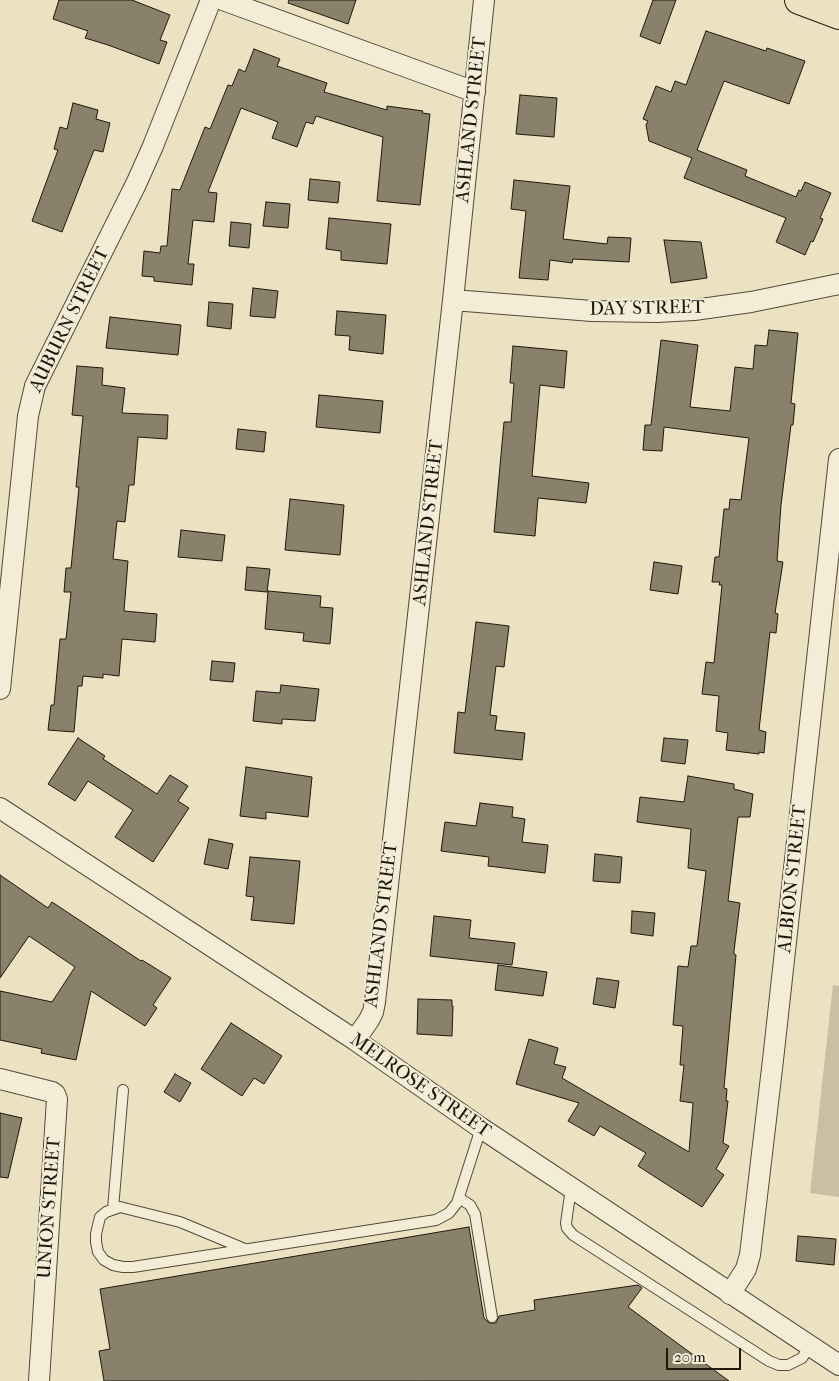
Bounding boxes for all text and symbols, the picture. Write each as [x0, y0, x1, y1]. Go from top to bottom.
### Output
street label: ASHLAND STREET [452, 36, 492, 204]
street label: AUBURN STREET [25, 244, 115, 396]
street label: DAY STREET [589, 297, 705, 321]
street label: ASHLAND STREET [409, 439, 449, 607]
street label: ALBION STREET [774, 804, 812, 954]
street label: ASHLAND STREET [361, 841, 403, 1009]
street label: MELROSE STREET [345, 1029, 495, 1143]
street label: UNION STREET [34, 1136, 66, 1280]
scale bar [669, 1338, 744, 1370]
text: 20 m [674, 1348, 706, 1366]

